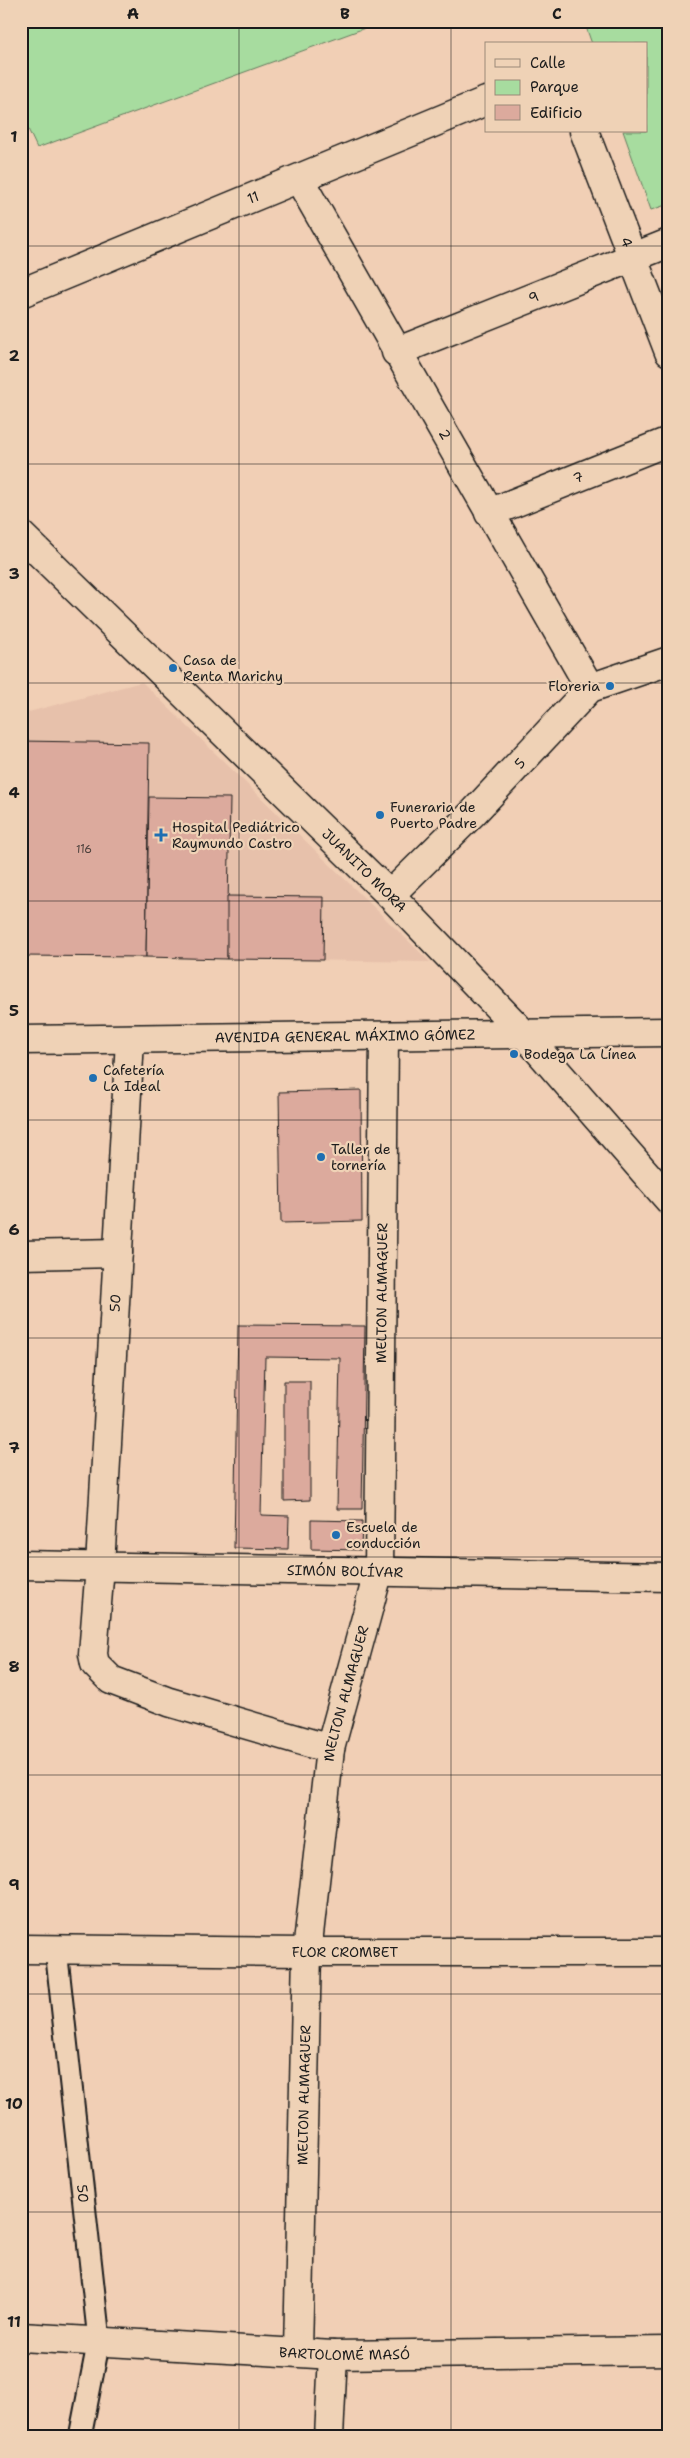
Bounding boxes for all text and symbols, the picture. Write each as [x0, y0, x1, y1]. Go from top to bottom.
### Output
text: A [127, 3, 139, 24]
text: B [340, 3, 350, 24]
text: C [552, 3, 562, 24]
legend [485, 42, 648, 132]
text: Calle [530, 53, 566, 73]
text: Parque [530, 77, 579, 97]
text: Edificio [530, 103, 582, 123]
text: 1 [10, 126, 18, 147]
street label: 11 [244, 187, 262, 208]
street label: 4 [617, 234, 637, 250]
street label: 9 [526, 287, 541, 307]
text: 2 [8, 345, 20, 366]
street label: 2 [435, 426, 455, 443]
street label: 7 [570, 467, 586, 488]
text: 3 [8, 563, 20, 584]
place label: Casa de Renta Marichy [183, 651, 283, 685]
marker: Casa de Renta Marichy [167, 662, 179, 674]
place label: Floreria [548, 677, 600, 695]
marker: Floreria [604, 680, 616, 692]
street label: 5 [510, 754, 529, 772]
text: 4 [8, 782, 20, 803]
place label: Funeraria de Puerto Padre [390, 798, 477, 832]
marker: Funeraria de Puerto Padre [374, 809, 386, 821]
place label: Hospital Pediátrico Raymundo Castro [172, 818, 300, 852]
street label: JUANITO MORA [318, 825, 411, 916]
marker: Hospital Pediátrico Raymundo Castro [154, 828, 168, 842]
house number: 116 [76, 842, 92, 857]
text: 5 [9, 1000, 19, 1021]
street label: AVENIDA GENERAL MÁXIMO GÓMEZ [215, 1025, 476, 1047]
place label: Bodega La Línea [524, 1045, 637, 1063]
marker: Bodega La Línea [508, 1048, 520, 1060]
place label: Cafetería La Ideal [103, 1061, 165, 1095]
marker: Cafetería La Ideal [87, 1072, 99, 1084]
place label: Taller de tornería [331, 1140, 391, 1174]
marker: Taller de tornería [315, 1151, 327, 1163]
text: 6 [8, 1219, 20, 1240]
street label: MELTON ALMAGUER [372, 1222, 391, 1363]
street label: 50 [106, 1293, 124, 1313]
text: 7 [8, 1437, 20, 1458]
place label: Escuela de conducción [346, 1518, 421, 1552]
marker: Escuela de conducción [330, 1529, 342, 1541]
street label: SIMÓN BOLÍVAR [287, 1561, 404, 1581]
street label: MELTON ALMAGUER [320, 1623, 373, 1762]
text: 8 [8, 1656, 20, 1677]
text: 9 [8, 1874, 20, 1895]
street label: FLOR CROMBET [292, 1943, 399, 1961]
street label: MELTON ALMAGUER [293, 2024, 314, 2165]
text: 10 [5, 2093, 23, 2114]
street label: 50 [73, 2183, 93, 2204]
text: 11 [7, 2311, 21, 2332]
street label: BARTOLOMÉ MASÓ [279, 2343, 410, 2364]

